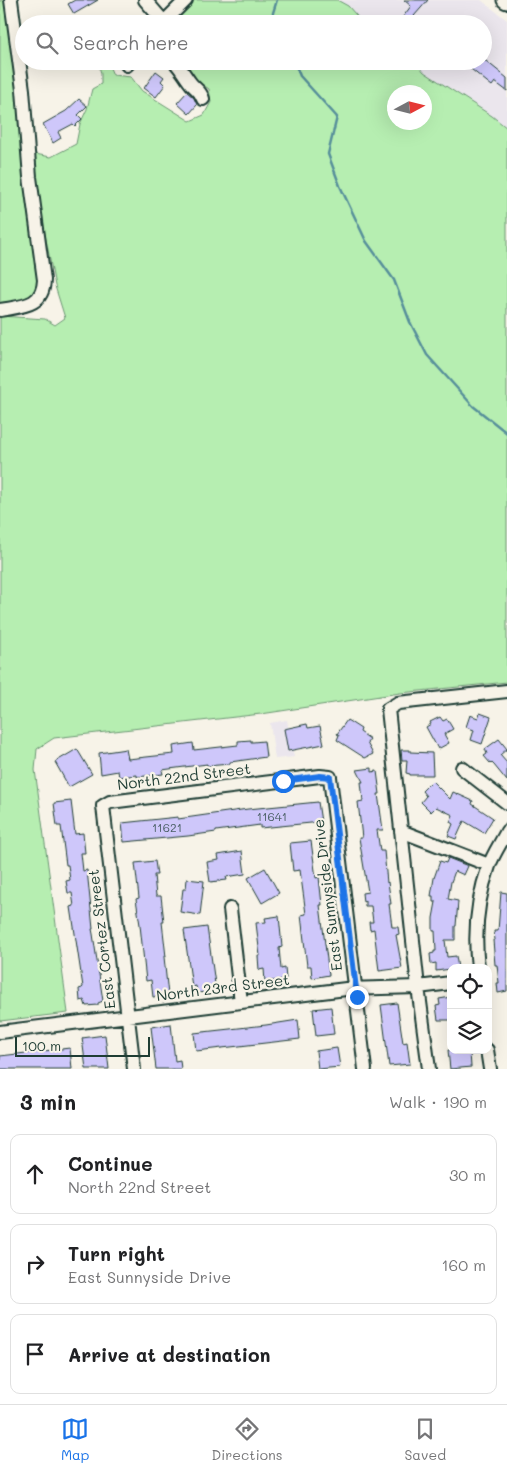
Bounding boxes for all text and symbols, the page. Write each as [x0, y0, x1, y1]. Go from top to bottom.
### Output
search box [15, 15, 492, 70]
icon: search [33, 29, 61, 57]
text: Search here [73, 30, 189, 55]
north arrow [387, 85, 432, 130]
street label: North 22nd Street [116, 758, 252, 794]
route start [272, 770, 295, 793]
house number: 11641 [257, 808, 287, 824]
street label: East Sunnyside Drive [308, 818, 346, 972]
house number: 11621 [152, 819, 182, 835]
street label: East Cortez Street [83, 868, 119, 1010]
map controls [447, 964, 492, 1054]
button: locate [447, 964, 492, 1009]
street label: North 23rd Street [155, 969, 291, 1005]
route end [346, 986, 369, 1009]
button: layers [447, 1009, 492, 1054]
scale bar [15, 1034, 150, 1057]
text: 100 m [22, 1036, 61, 1055]
text: 3 min [20, 1088, 76, 1115]
text: Walk · 190 m [389, 1091, 487, 1112]
text: Continue [68, 1151, 153, 1176]
icon: ahead [21, 1160, 49, 1188]
text: 30 m [449, 1164, 486, 1185]
text: North 22nd Street [68, 1176, 211, 1197]
text: Turn right [68, 1241, 165, 1266]
icon: right [21, 1250, 49, 1278]
text: 160 m [441, 1254, 486, 1275]
text: East Sunnyside Drive [68, 1266, 231, 1287]
icon: arrive [21, 1340, 49, 1368]
text: Arrive at destination [68, 1342, 271, 1367]
tab: Map [61, 1415, 89, 1464]
tab: Directions [211, 1415, 283, 1464]
tab: Saved [404, 1415, 446, 1464]

